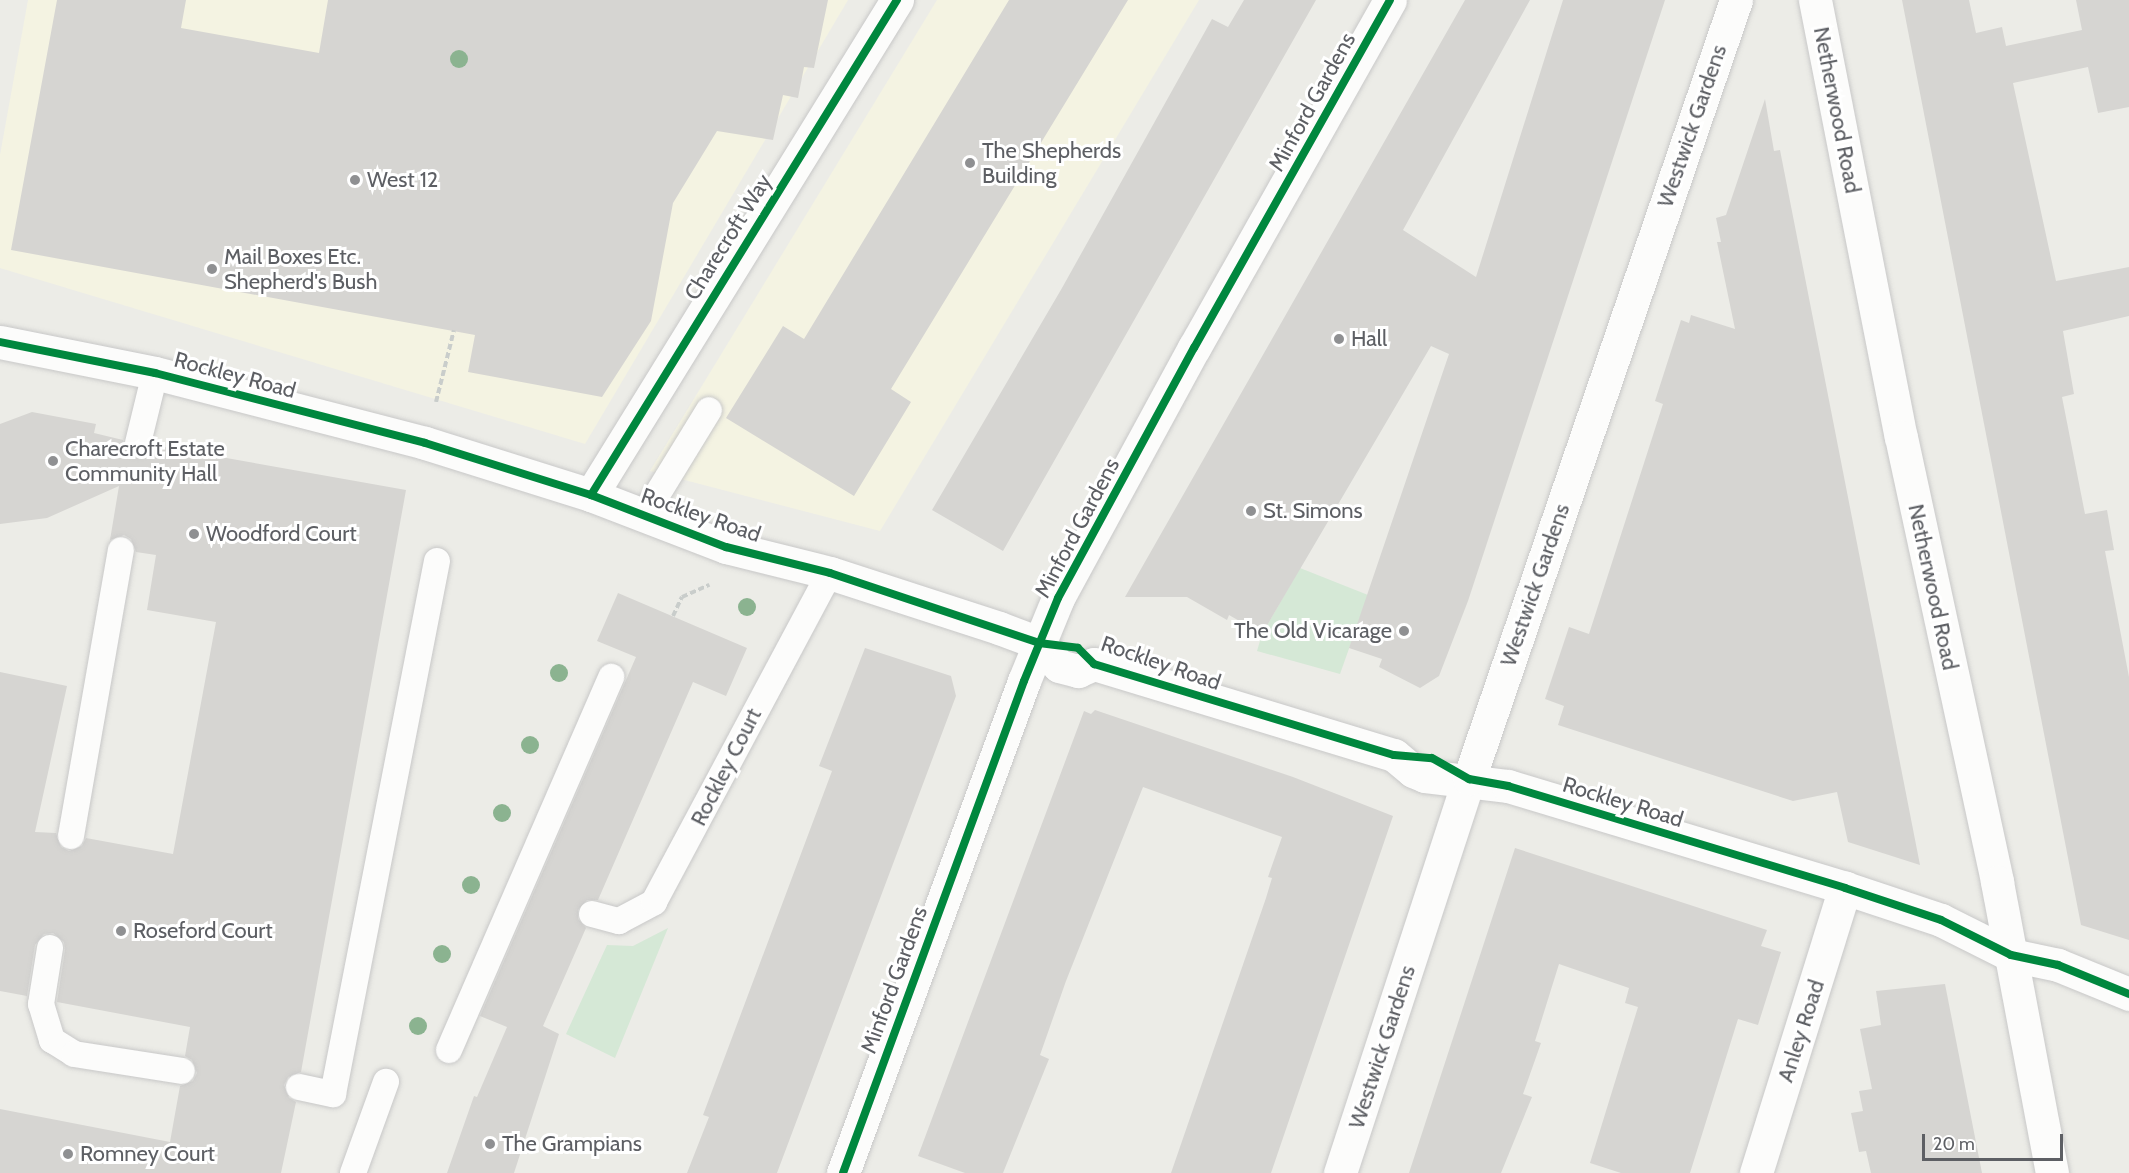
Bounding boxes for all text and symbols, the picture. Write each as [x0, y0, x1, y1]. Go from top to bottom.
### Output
street label: Netherwood Road [1808, 25, 1866, 195]
street label: Minford Gardens [1263, 28, 1361, 176]
street label: Westwick Gardens [1652, 41, 1732, 211]
place label: The Shepherds Building [982, 137, 1121, 188]
marker: The Shepherds Building [963, 156, 977, 170]
place label: West 12 [367, 167, 438, 193]
street label: Charecroft Way [679, 169, 777, 305]
marker: West 12 [348, 173, 362, 187]
place label: Mail Boxes Etc. Shepherd's Bush [224, 243, 377, 294]
marker: Mail Boxes Etc. Shepherd's Bush [205, 262, 219, 276]
place label: Hall [1351, 326, 1387, 352]
marker: Hall [1332, 332, 1346, 346]
street label: Rockley Road [171, 346, 299, 404]
place label: Charecroft Estate Community Hall [65, 435, 225, 487]
marker: Charecroft Estate Community Hall [46, 454, 60, 468]
street label: Minford Gardens [1029, 454, 1125, 602]
street label: Rockley Road [638, 482, 764, 548]
place label: St. Simons [1263, 498, 1363, 524]
street label: Westwick Gardens [1495, 500, 1575, 670]
street label: Netherwood Road [1903, 502, 1963, 672]
marker: St. Simons [1244, 504, 1258, 518]
place label: Woodford Court [206, 521, 357, 547]
marker: Woodford Court [187, 527, 201, 541]
place label: The Old Vicarage [1234, 618, 1392, 644]
marker: The Old Vicarage [1397, 624, 1411, 638]
street label: Rockley Road [1098, 630, 1224, 696]
street label: Rockley Court [685, 704, 767, 830]
street label: Rockley Road [1559, 771, 1687, 833]
street label: Minford Gardens [855, 903, 933, 1057]
place label: Roseford Court [133, 918, 273, 944]
marker: Roseford Court [114, 924, 128, 938]
street label: Westwick Gardens [1343, 962, 1421, 1132]
street label: Anley Road [1772, 977, 1830, 1085]
scale bar [1925, 1122, 2066, 1160]
place label: The Grampians [502, 1131, 642, 1157]
text: 20 m [1933, 1133, 1975, 1155]
marker: The Grampians [483, 1137, 497, 1151]
place label: Romney Court [80, 1141, 215, 1167]
marker: Romney Court [61, 1147, 75, 1161]

